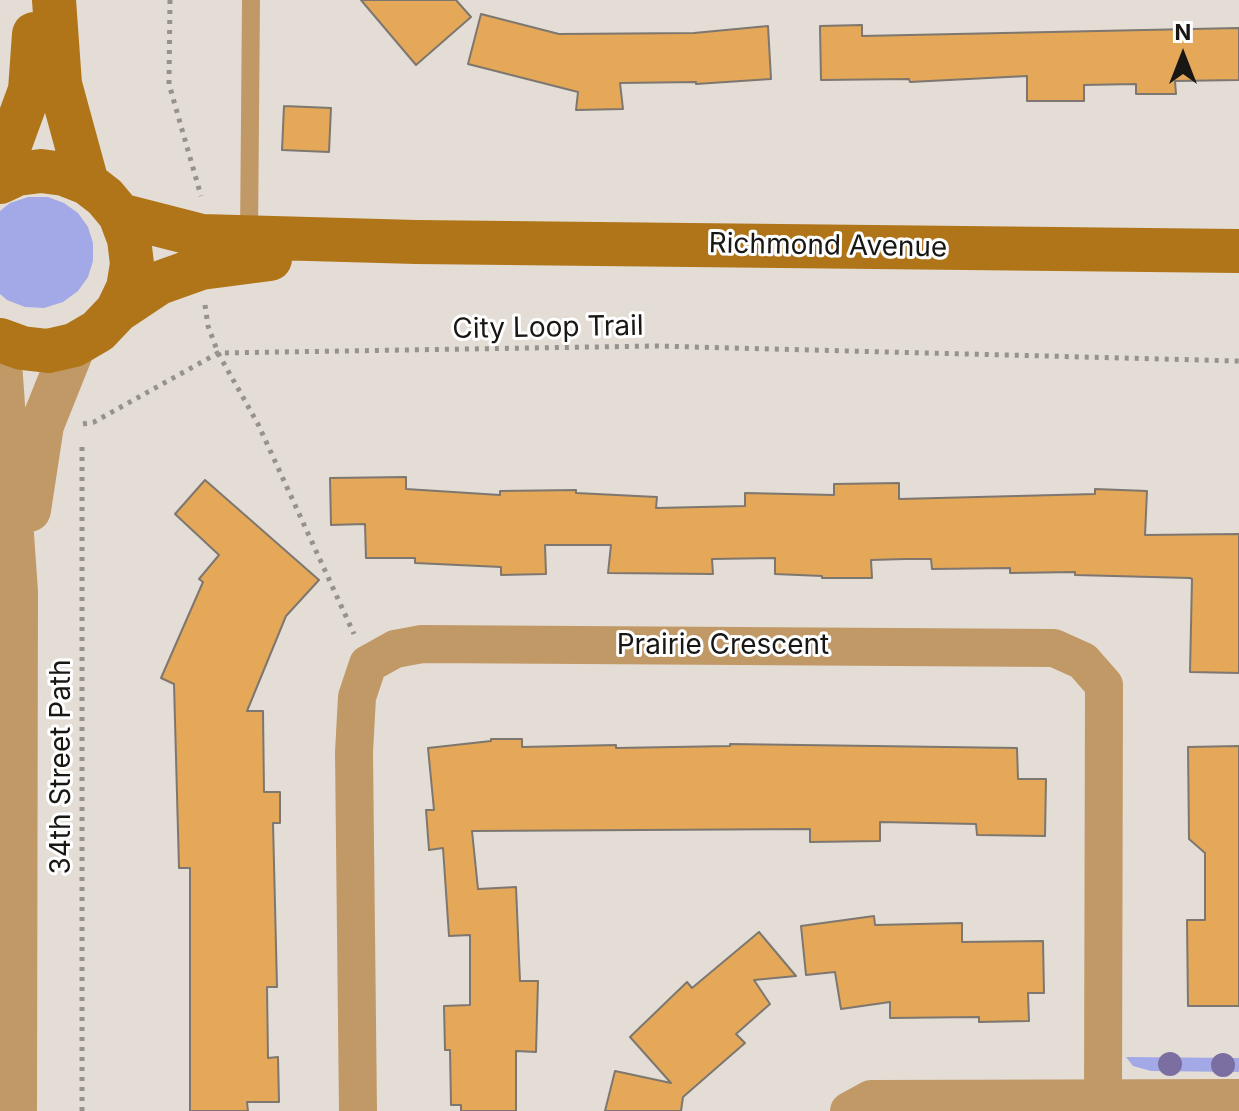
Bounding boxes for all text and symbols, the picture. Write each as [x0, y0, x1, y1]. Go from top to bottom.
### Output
north arrow [1143, 16, 1223, 96]
text: N [1175, 19, 1191, 45]
street label: Richmond Avenue [708, 227, 948, 265]
street label: City Loop Trail [452, 310, 644, 346]
street label: Prairie Crescent [617, 629, 829, 663]
street label: 34th Street Path [45, 659, 79, 875]

